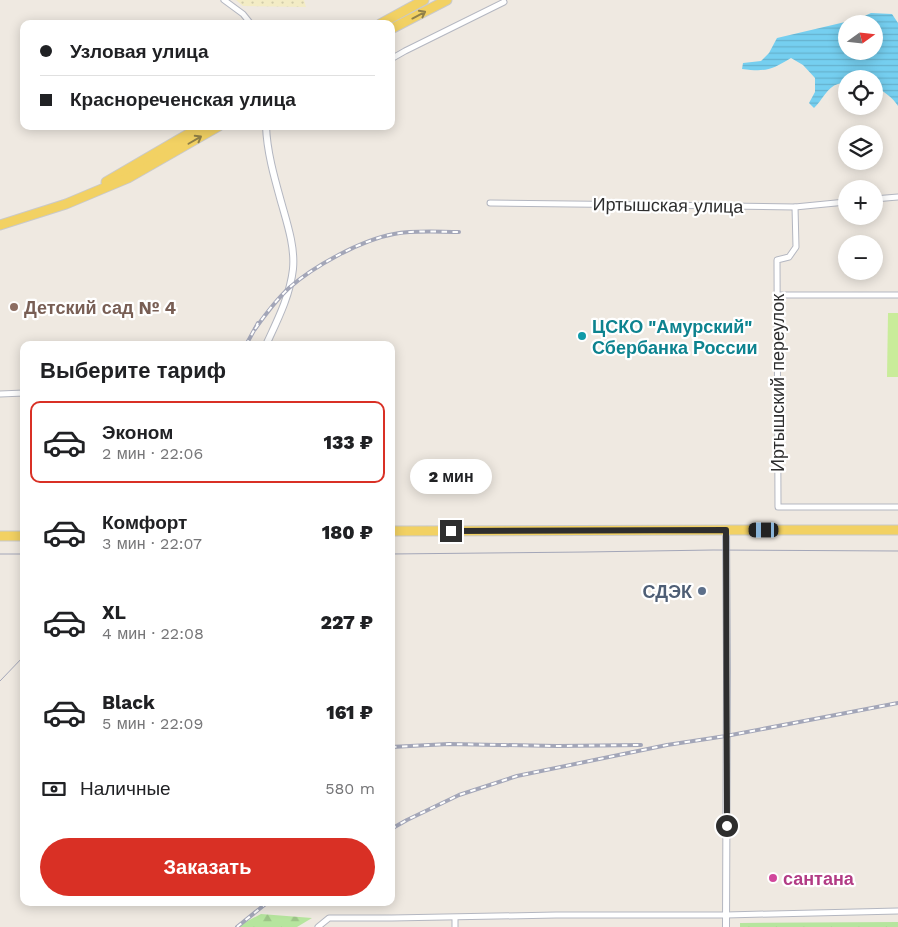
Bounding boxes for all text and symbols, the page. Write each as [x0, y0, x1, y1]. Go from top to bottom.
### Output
one-way arrow [411, 9, 426, 19]
north arrow [838, 15, 882, 60]
map controls [838, 15, 883, 280]
text: Узловая улица [70, 40, 209, 63]
button: locate [838, 70, 883, 115]
text: Краснореченская улица [70, 88, 296, 111]
button: layers [838, 125, 883, 170]
one-way arrow [188, 134, 202, 144]
button: + [838, 180, 883, 225]
street label: Иртышская улица [592, 193, 745, 217]
button: − [838, 235, 883, 280]
street label: Иртышский переулок [767, 294, 788, 472]
place label: Детский сад № 4 [24, 297, 177, 318]
marker: Детский сад № 4 [8, 301, 20, 313]
place label: ЦСКО "Амурский" Сбербанка России [592, 316, 758, 358]
marker: ЦСКО "Амурский" Сбербанка России [576, 330, 588, 342]
text: Выберите тариф [40, 358, 226, 383]
icon: car [42, 420, 87, 465]
text: Эконом [102, 421, 173, 444]
text: 133 ₽ [323, 431, 373, 454]
text: 2 мин · 22:06 [102, 444, 203, 463]
callout: 2 мин [410, 458, 492, 494]
text: 2 мин [428, 467, 474, 486]
icon: car [42, 510, 87, 555]
text: Комфорт [102, 511, 187, 534]
route end [440, 520, 462, 542]
text: 180 ₽ [322, 521, 373, 544]
car [749, 523, 779, 538]
text: 3 мин · 22:07 [102, 534, 202, 553]
place label: СДЭК [643, 581, 693, 602]
marker: СДЭК [696, 585, 708, 597]
icon: car [42, 600, 87, 645]
text: XL [102, 601, 126, 624]
text: 227 ₽ [321, 611, 373, 634]
text: 4 мин · 22:08 [102, 624, 204, 643]
icon: car [42, 690, 87, 735]
text: Black [102, 691, 155, 714]
text: 161 ₽ [326, 701, 373, 724]
text: 5 мин · 22:09 [102, 714, 203, 733]
icon: cash [40, 775, 68, 803]
text: Наличные [80, 777, 171, 800]
text: 580 m [325, 779, 375, 798]
route start [716, 815, 738, 837]
button: Заказать [40, 838, 375, 896]
place label: сантана [783, 868, 855, 889]
marker: сантана [767, 872, 779, 884]

